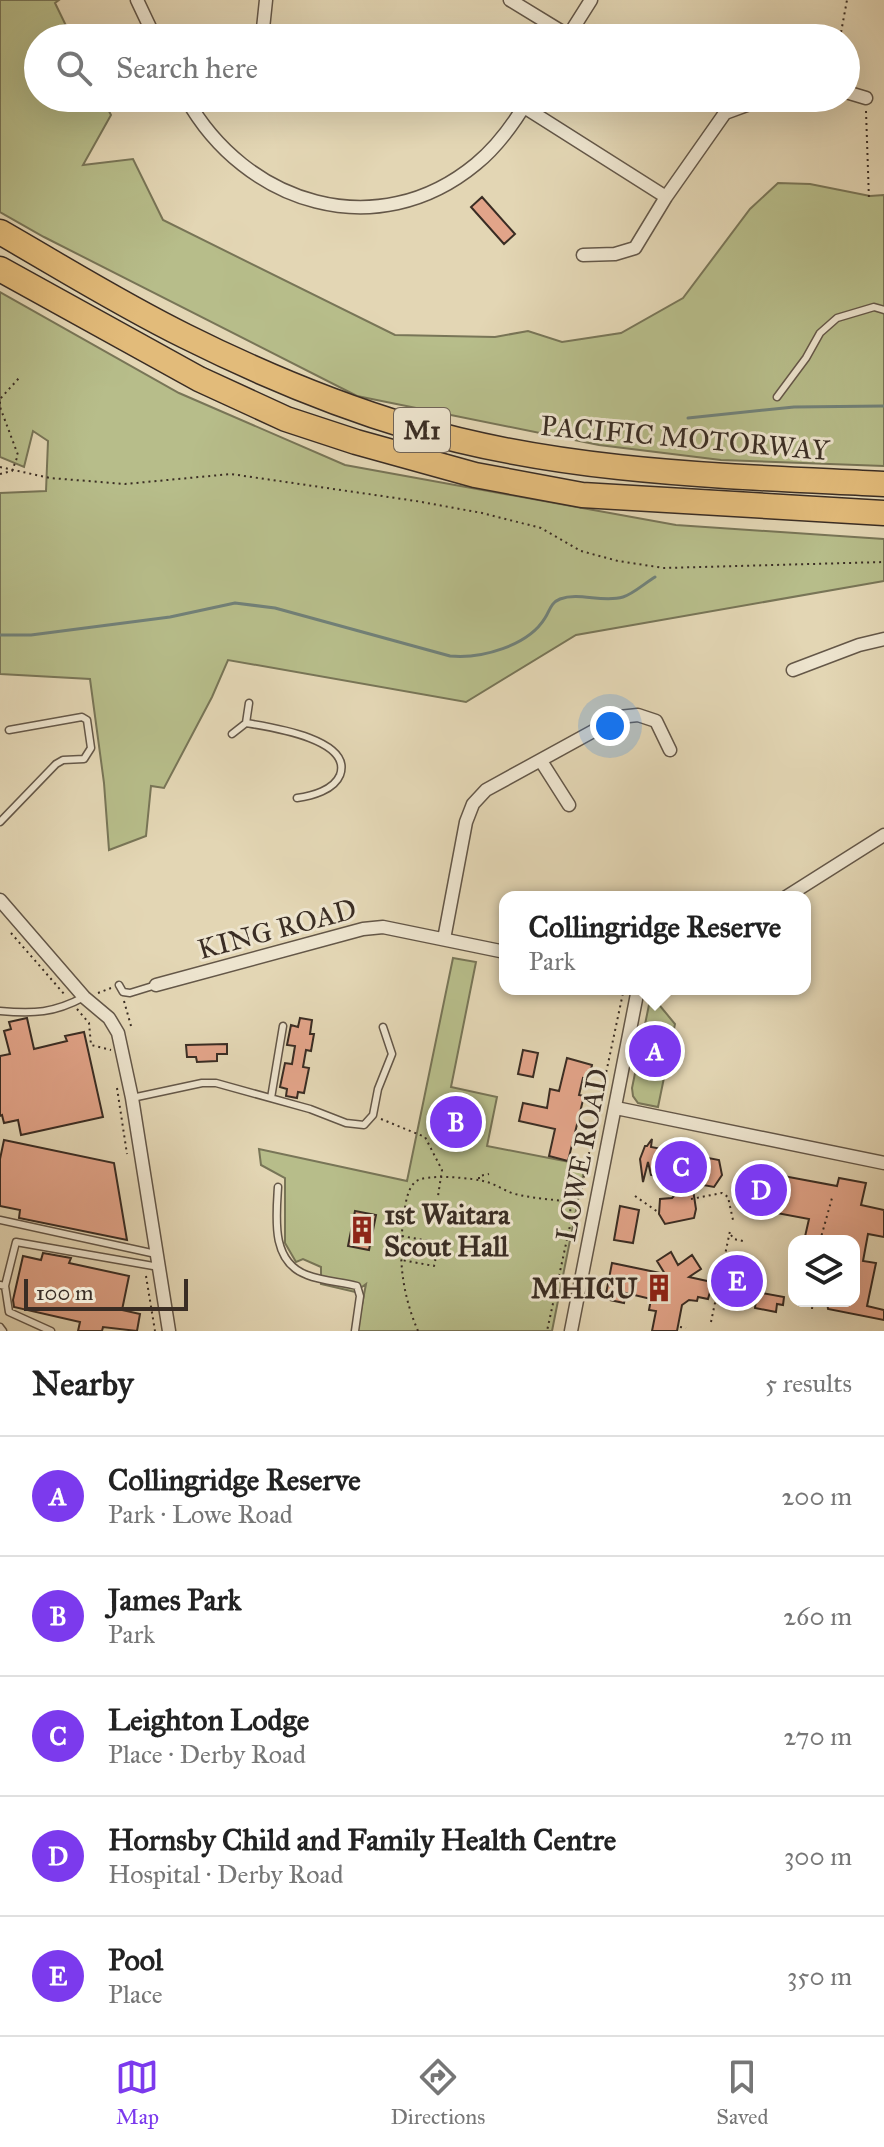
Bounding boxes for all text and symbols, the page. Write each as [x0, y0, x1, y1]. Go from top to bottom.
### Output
search box [24, 24, 860, 112]
icon: search [52, 46, 96, 90]
text: Search here [116, 50, 258, 86]
road number: M1 [394, 408, 450, 452]
street label: PACIFIC MOTORWAY [539, 408, 832, 468]
your location [590, 706, 630, 746]
street label: KING ROAD [194, 891, 360, 967]
popup [499, 891, 811, 995]
text: Collingridge Reserve [529, 909, 781, 945]
text: Park [529, 945, 576, 977]
pin: A [629, 1021, 681, 1081]
street label: LOWE ROAD [548, 1066, 616, 1244]
pin: B [430, 1092, 482, 1152]
pin: C [655, 1137, 707, 1197]
pin: D [735, 1160, 787, 1220]
place label: 1st Waitara Scout Hall [384, 1197, 511, 1264]
building icon: 1st Waitara Scout Hall [347, 1215, 377, 1245]
map controls [788, 1235, 860, 1307]
button: layers [788, 1235, 860, 1307]
pin: E [711, 1251, 763, 1311]
place label: MHICU [531, 1271, 638, 1306]
building icon: MHICU [644, 1273, 674, 1303]
scale bar [24, 1275, 188, 1311]
text: 100 m [36, 1279, 93, 1306]
text: Nearby [32, 1363, 134, 1404]
text: 5 results [765, 1367, 852, 1399]
text: Collingridge Reserve [108, 1462, 361, 1498]
text: A [49, 1480, 67, 1512]
text: 200 m [781, 1480, 852, 1512]
text: Park · Lowe Road [108, 1498, 293, 1530]
text: James Park [108, 1582, 241, 1618]
text: B [49, 1600, 67, 1632]
text: 260 m [783, 1600, 852, 1632]
text: Park [108, 1618, 155, 1650]
text: Leighton Lodge [108, 1702, 309, 1738]
text: C [49, 1720, 67, 1752]
text: 270 m [783, 1720, 852, 1752]
text: Place · Derby Road [108, 1738, 306, 1770]
text: Hornsby Child and Family Health Centre [108, 1822, 616, 1858]
text: D [48, 1840, 68, 1872]
text: 300 m [784, 1840, 852, 1872]
text: Hospital · Derby Road [108, 1858, 344, 1890]
text: Pool [108, 1942, 163, 1978]
text: E [49, 1960, 67, 1992]
text: 350 m [787, 1960, 852, 1992]
text: Place [108, 1978, 163, 2010]
tab: Map [115, 2055, 159, 2130]
tab: Directions [390, 2055, 485, 2130]
tab: Saved [716, 2055, 768, 2130]

